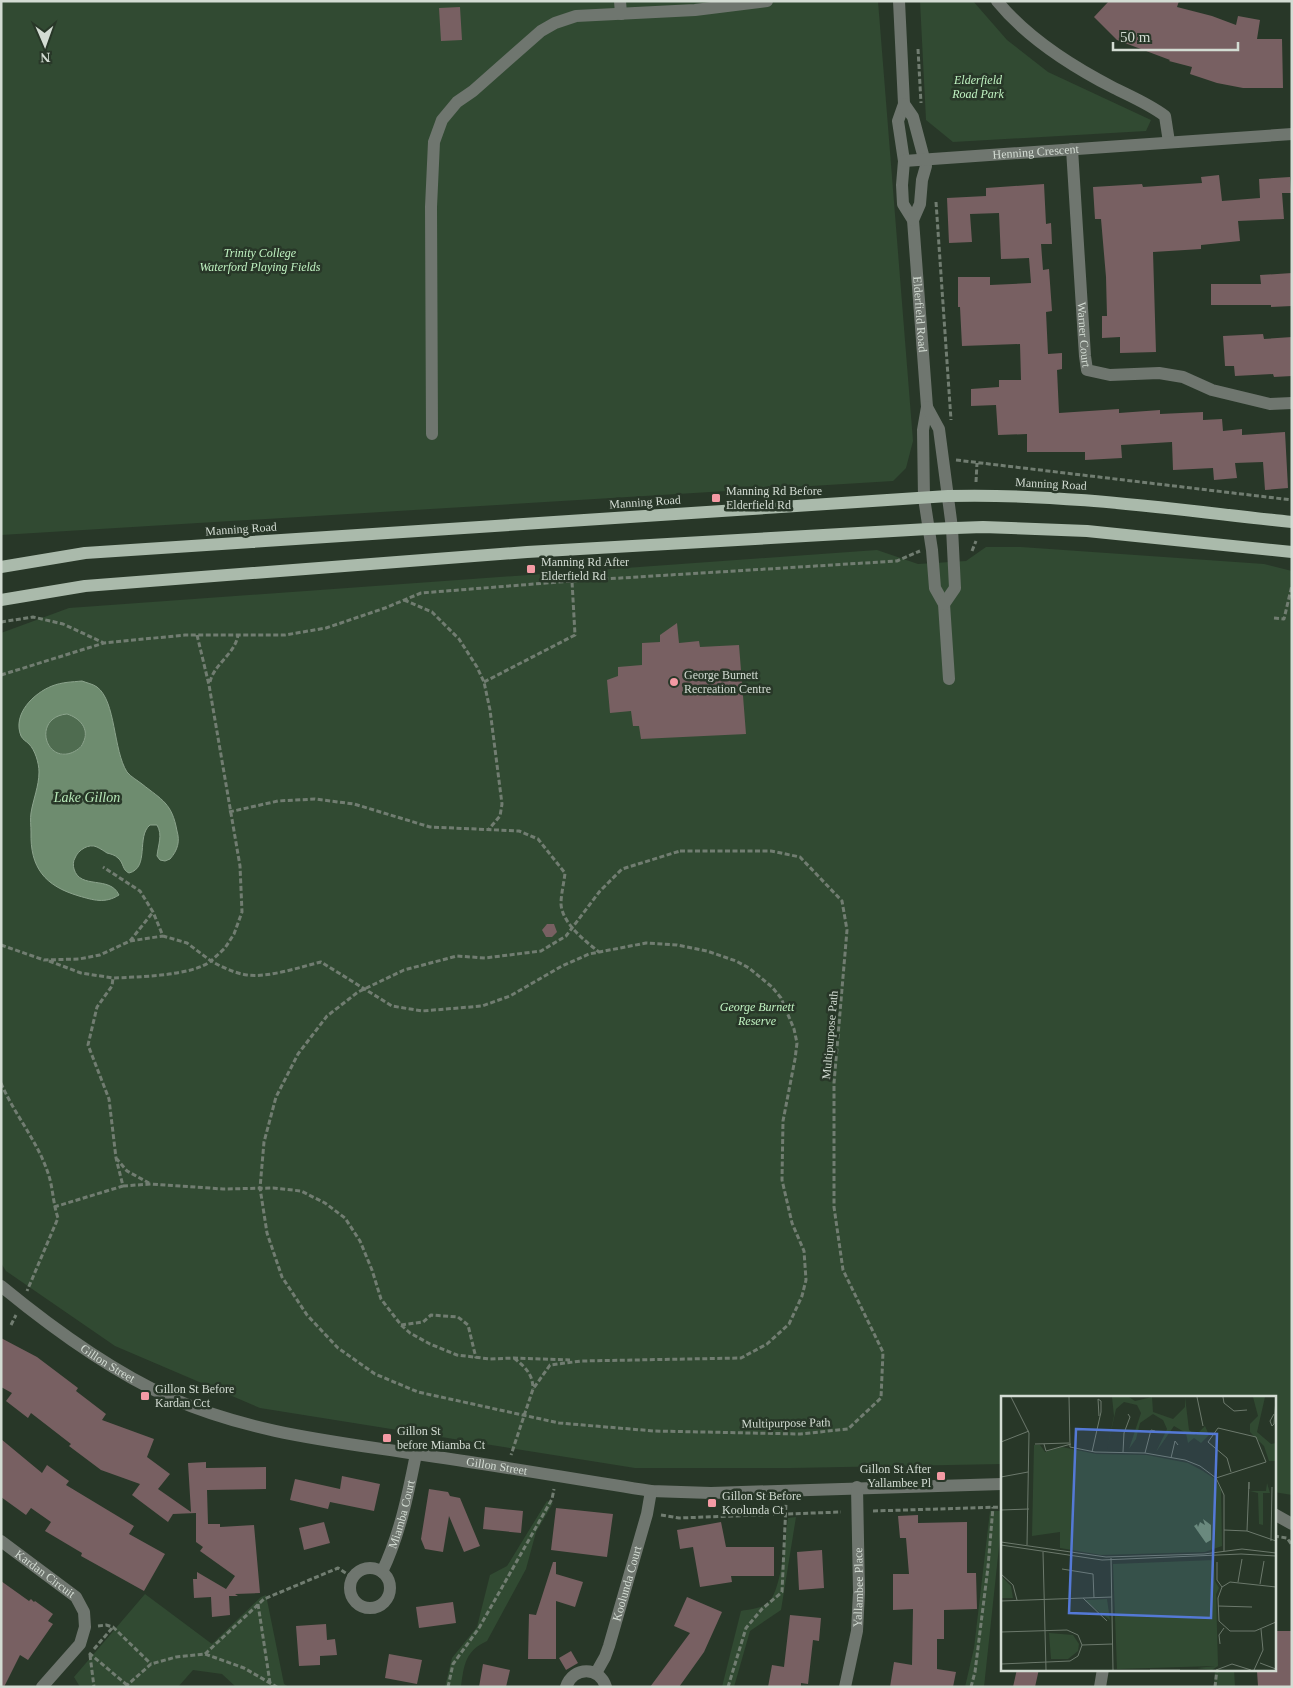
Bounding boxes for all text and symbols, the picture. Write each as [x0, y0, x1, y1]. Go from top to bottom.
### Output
north arrow [20, 20, 70, 70]
scale bar [1113, 20, 1238, 52]
text: 50 m [1120, 29, 1151, 45]
text: N [40, 50, 51, 65]
park label: Elderfield Road Park [951, 73, 1005, 101]
street label: Henning Crescent [992, 142, 1080, 162]
park label: Trinity College Waterford Playing Fields [199, 246, 321, 274]
street label: Elderfield Road [910, 276, 930, 353]
street label: Warner Court [1075, 302, 1094, 369]
street label: Manning Road [1015, 475, 1087, 493]
place label: Manning Rd Before Elderfield Rd [726, 484, 822, 512]
marker: Manning Rd Before Elderfield Rd [710, 492, 722, 504]
street label: Manning Road [609, 493, 681, 511]
street label: Manning Road [205, 520, 277, 538]
place label: Manning Rd After Elderfield Rd [541, 555, 629, 583]
marker: Manning Rd After Elderfield Rd [525, 563, 537, 575]
place label: George Burnett Recreation Centre [684, 668, 771, 696]
marker: George Burnett Recreation Centre [668, 676, 680, 688]
water label: Lake Gillon [53, 790, 120, 805]
street label: Multipurpose Path [819, 990, 841, 1080]
park label: George Burnett Reserve [720, 1000, 795, 1028]
street label: Gillon Street [78, 1341, 138, 1386]
place label: Gillon St Before Kardan Cct [155, 1382, 234, 1410]
marker: Gillon St Before Kardan Cct [139, 1390, 151, 1402]
inset map [1001, 1396, 1276, 1670]
street label: Multipurpose Path [741, 1415, 831, 1431]
place label: Gillon St before Miamba Ct [397, 1424, 486, 1452]
marker: Gillon St before Miamba Ct [381, 1432, 393, 1444]
street label: Gillon Street [465, 1454, 529, 1478]
place label: Gillon St After Yallambee Pl [860, 1462, 932, 1490]
marker: Gillon St After Yallambee Pl [935, 1470, 947, 1482]
street label: Miamba Court [385, 1478, 418, 1551]
place label: Gillon St Before Koolunda Ct [722, 1489, 801, 1517]
marker: Gillon St Before Koolunda Ct [706, 1497, 718, 1509]
street label: Koolunda Court [609, 1544, 645, 1623]
street label: Kardan Circuit [12, 1547, 79, 1601]
street label: Yallambee Place [850, 1547, 866, 1628]

